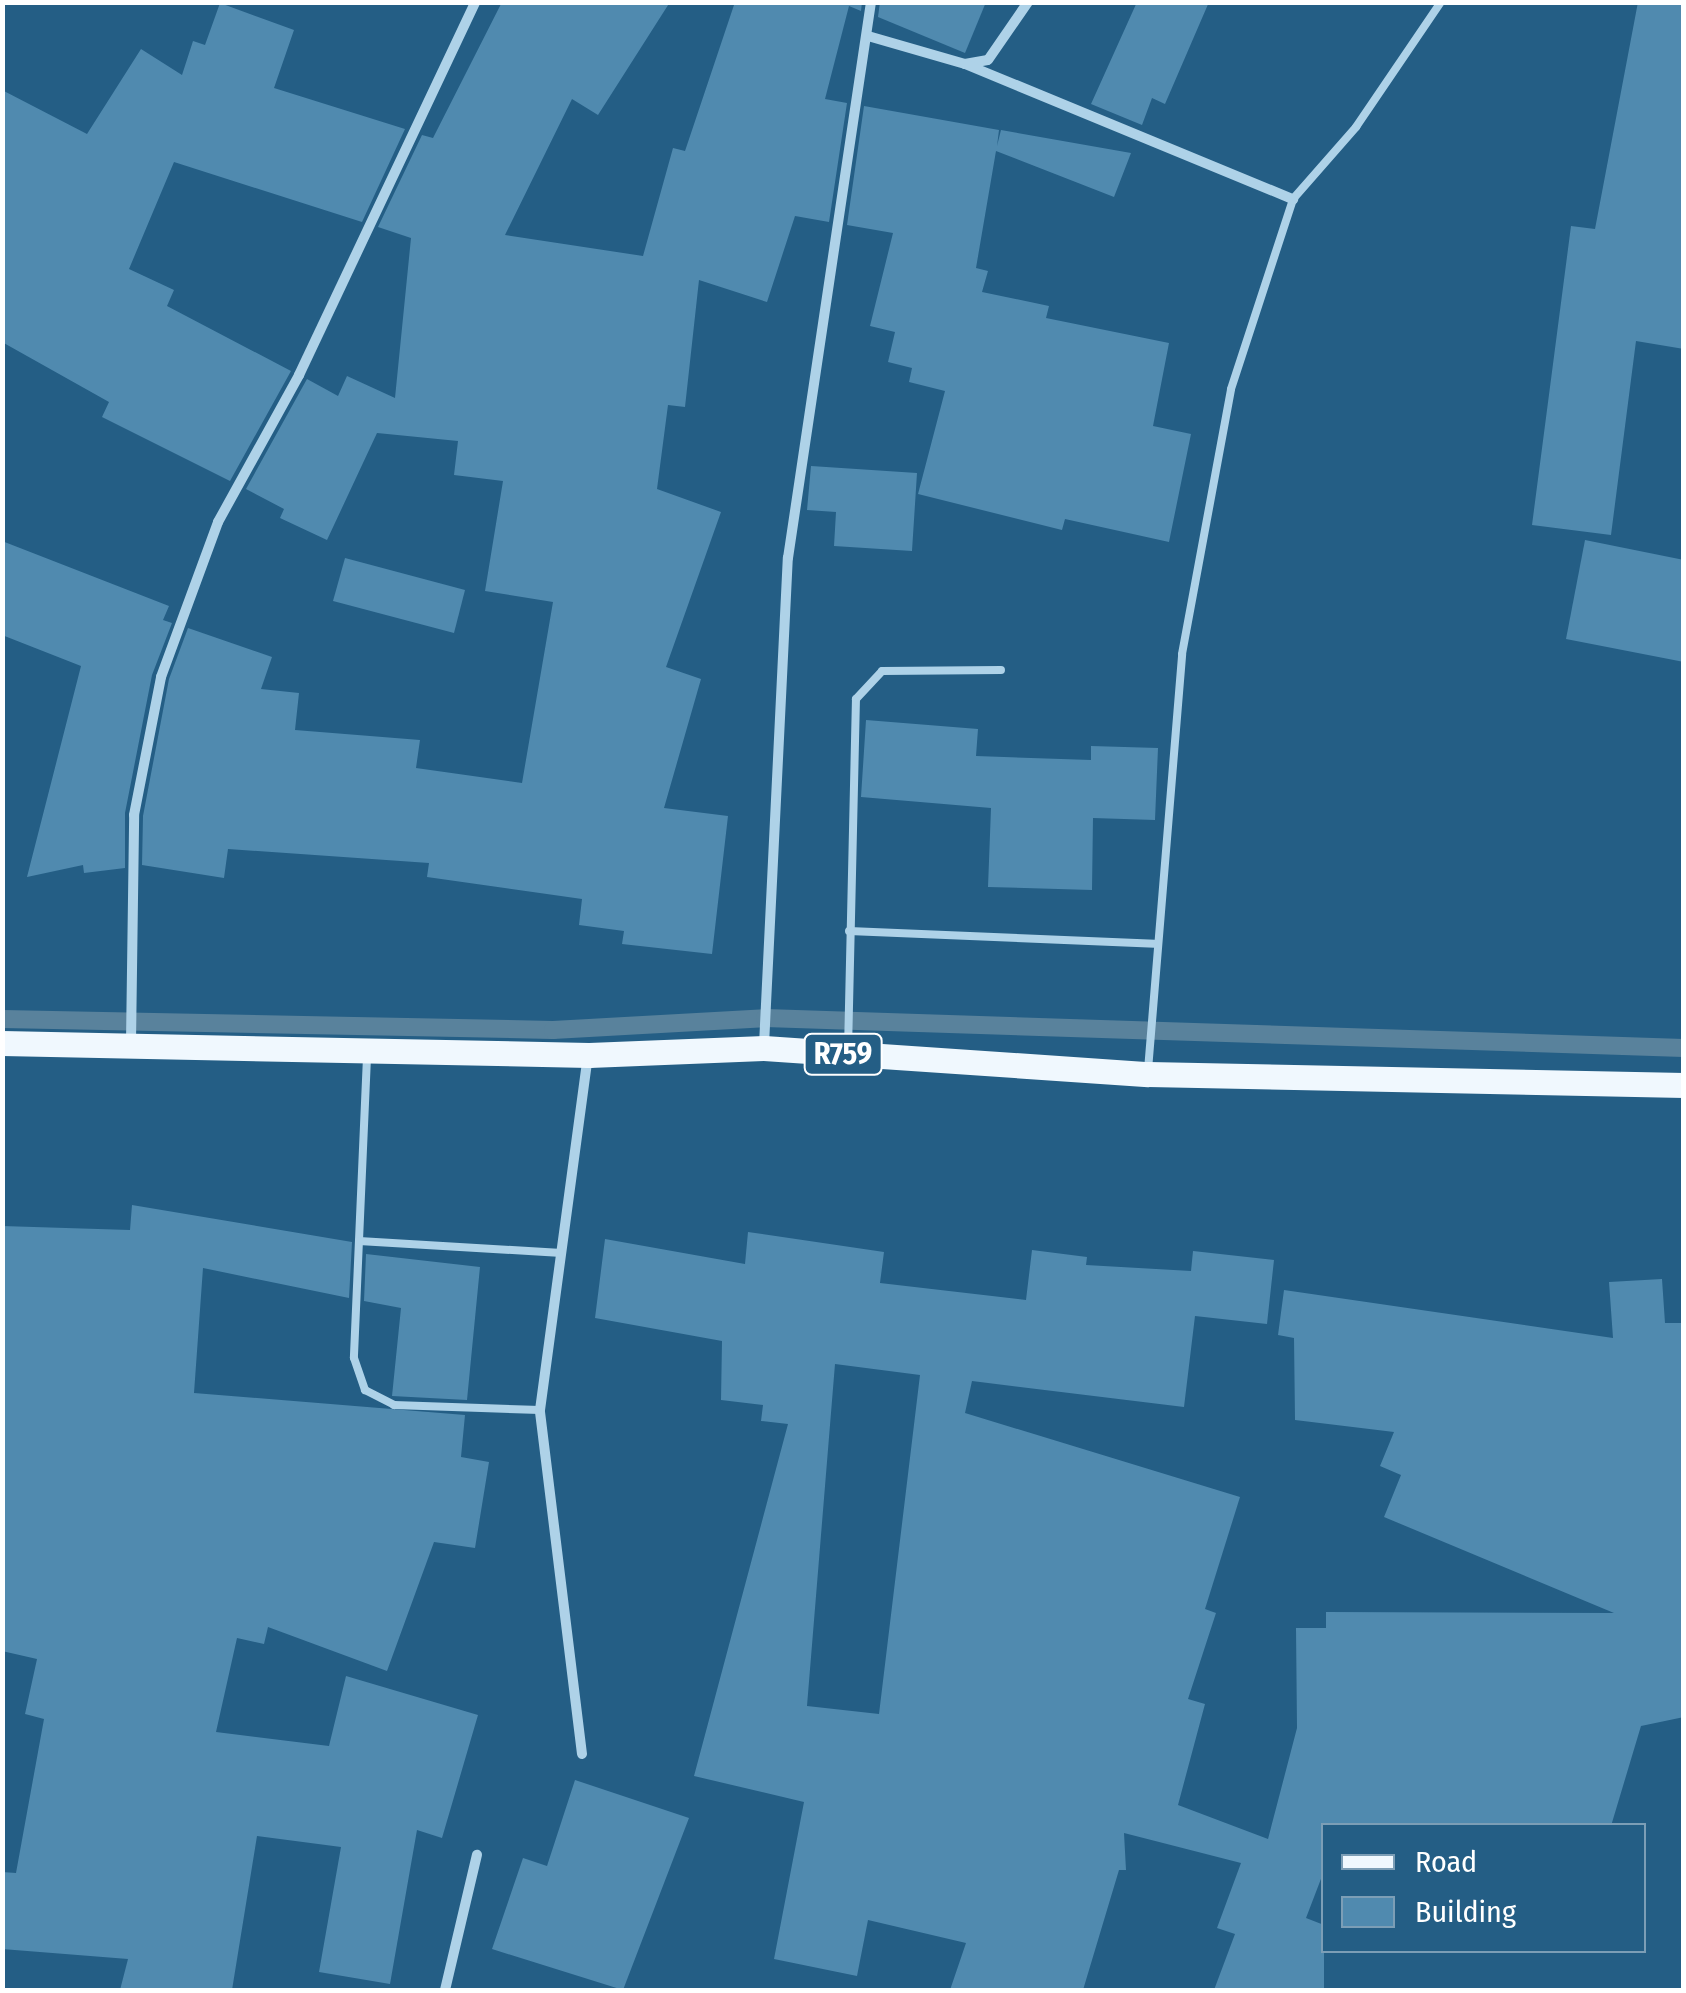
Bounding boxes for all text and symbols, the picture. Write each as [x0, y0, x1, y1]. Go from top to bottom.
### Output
road number: R759 [803, 1029, 883, 1079]
legend [1321, 1823, 1646, 1953]
text: Road [1415, 1844, 1477, 1880]
text: Building [1415, 1894, 1516, 1930]

